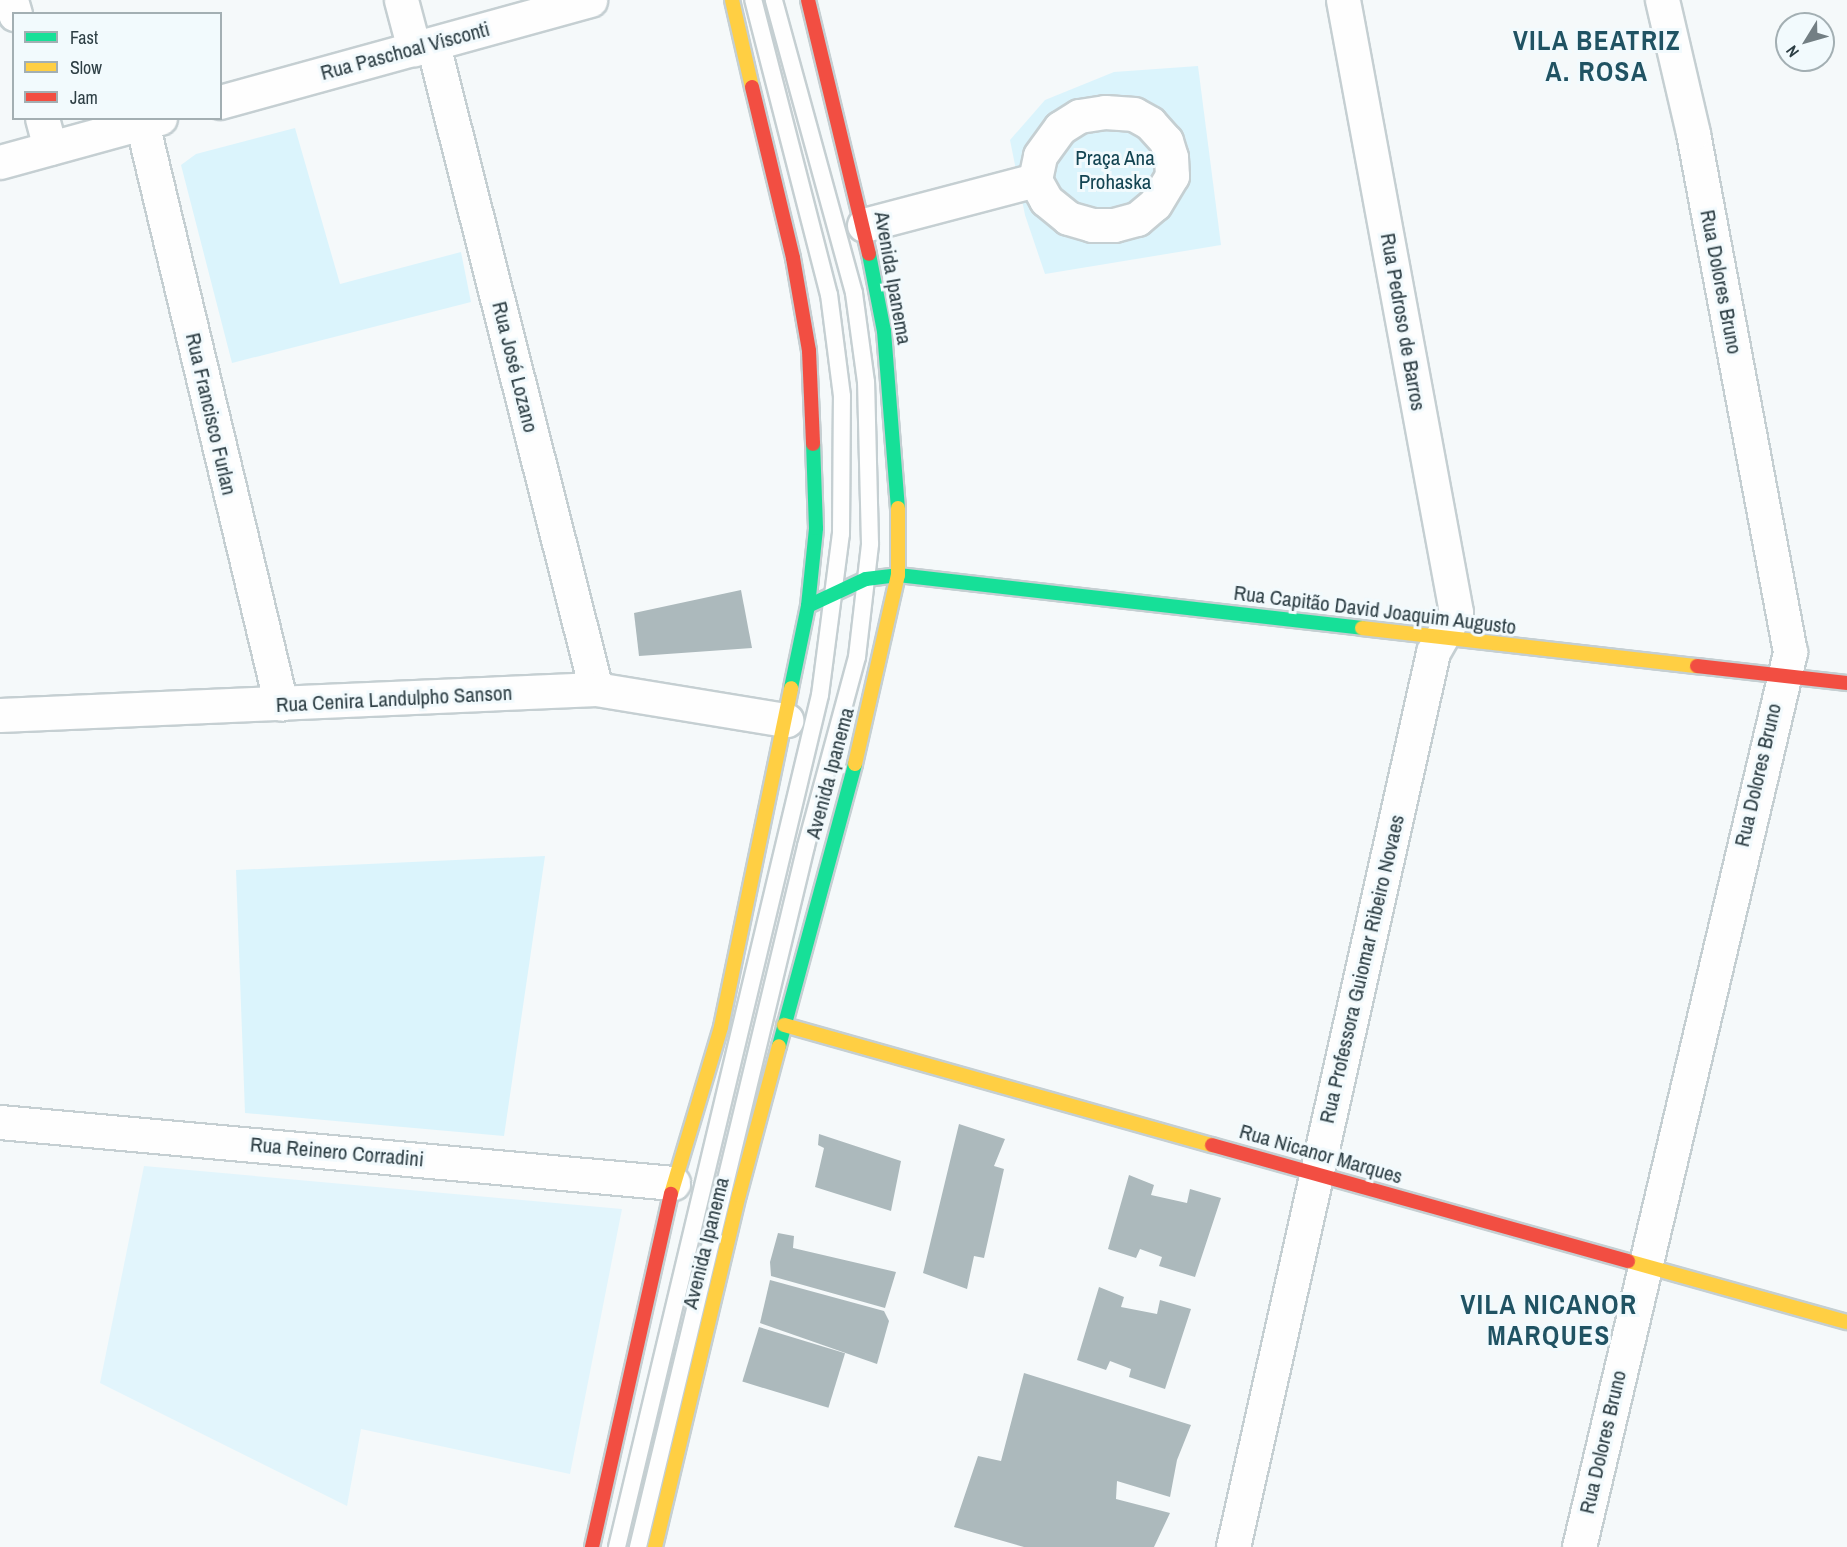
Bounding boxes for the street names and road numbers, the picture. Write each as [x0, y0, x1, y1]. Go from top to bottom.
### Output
street label: Rua Paschoal Visconti [318, 16, 492, 86]
street label: Rua Dolores Bruno [1695, 208, 1747, 356]
street label: Avenida Ipanema [869, 209, 917, 347]
street label: Rua Pedroso de Barros [1375, 231, 1431, 413]
street label: Rua José Lozano [487, 299, 543, 435]
street label: Rua Francisco Furlan [180, 331, 242, 497]
street label: Rua Capitão David Joaquim Augusto [1232, 580, 1518, 640]
street label: Rua Cenira Landulpho Sanson [275, 680, 513, 718]
street label: Rua Dolores Bruno [1729, 701, 1787, 849]
street label: Avenida Ipanema [800, 705, 860, 841]
street label: Rua Professora Guiomar Ribeiro Novaes [1314, 812, 1410, 1126]
street label: Rua Nicanor Marques [1237, 1119, 1405, 1189]
street label: Rua Reinero Corradini [249, 1132, 425, 1172]
street label: Avenida Ipanema [677, 1175, 735, 1311]
street label: Rua Dolores Bruno [1574, 1368, 1632, 1516]

